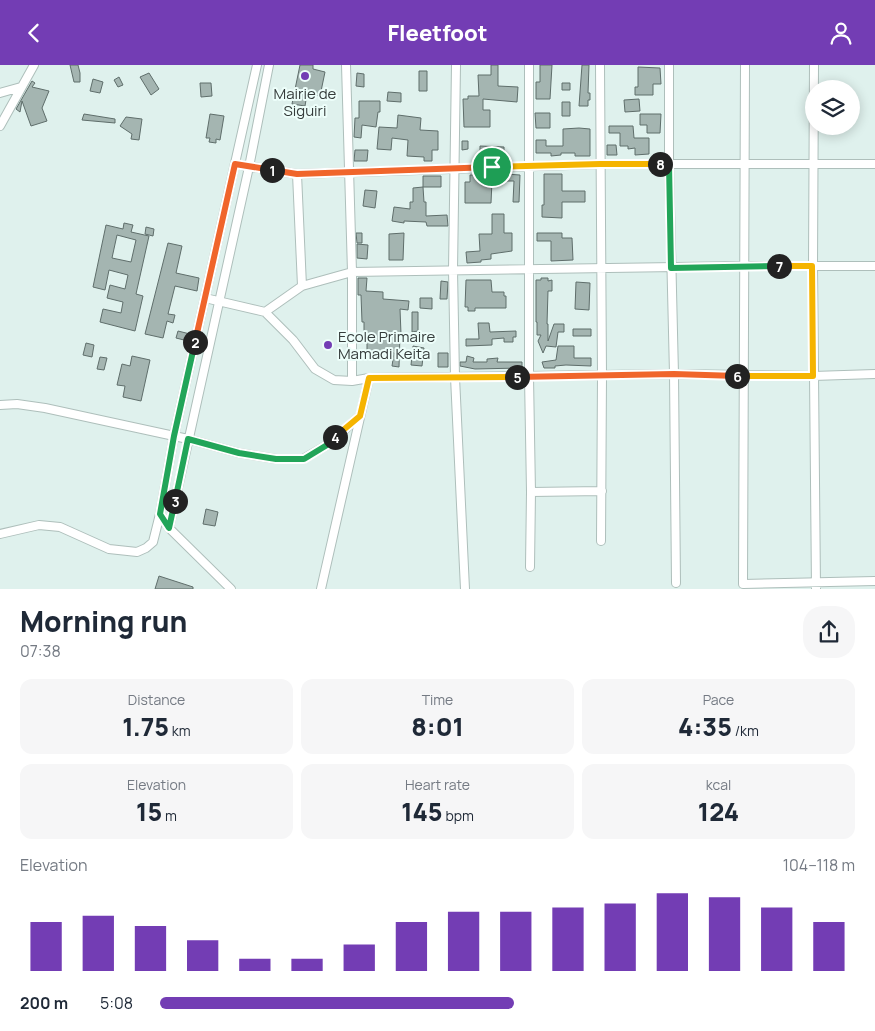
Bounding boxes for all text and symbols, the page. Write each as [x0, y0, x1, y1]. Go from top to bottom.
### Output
text: Fleetfoot [387, 18, 488, 48]
icon: back [20, 19, 48, 47]
icon: person [827, 19, 855, 47]
marker: Mairie de Siguiri [299, 70, 311, 82]
map controls [805, 80, 860, 135]
button: layers [805, 80, 860, 135]
place label: Mairie de Siguiri [274, 83, 337, 121]
pin [471, 146, 513, 188]
pin: 8 [648, 151, 672, 177]
icon: arrive [478, 153, 506, 181]
text: 8 [656, 155, 665, 174]
pin: 1 [260, 157, 284, 183]
text: 1 [269, 161, 276, 180]
pin: 7 [766, 253, 792, 279]
text: 7 [776, 257, 783, 276]
place label: Ecole Primaire Mamadi Keita [338, 326, 436, 364]
pin: 2 [182, 329, 208, 355]
text: 2 [191, 333, 200, 352]
marker: Ecole Primaire Mamadi Keita [322, 339, 334, 351]
pin: 6 [724, 363, 750, 389]
pin: 5 [504, 365, 530, 389]
text: 6 [733, 367, 742, 386]
text: 5 [513, 368, 522, 387]
pin: 4 [322, 425, 348, 449]
text: 4 [331, 428, 340, 447]
pin: 3 [162, 489, 188, 513]
text: 3 [171, 492, 180, 511]
text: Morning run [20, 602, 187, 640]
button: share [803, 606, 855, 658]
text: 07:38 [20, 640, 61, 662]
text: Distance [128, 690, 185, 709]
text: Time [422, 690, 453, 709]
text: Pace [703, 690, 734, 709]
text: 1.75 [122, 709, 169, 744]
text: 8:01 [411, 709, 464, 744]
text: 4:35 [678, 709, 732, 744]
text: km [169, 721, 191, 740]
text: /km [732, 721, 759, 740]
text: Elevation [127, 775, 186, 794]
text: Heart rate [405, 775, 470, 794]
text: kcal [706, 775, 731, 794]
text: 15 [136, 794, 162, 829]
text: 145 [401, 794, 443, 829]
text: 124 [698, 794, 739, 829]
text: m [162, 806, 177, 825]
text: bpm [443, 806, 474, 825]
text: Elevation [20, 854, 88, 876]
text: 104–118 m [783, 854, 855, 876]
text: 200 m [20, 992, 68, 1014]
text: 5:08 [100, 992, 133, 1014]

